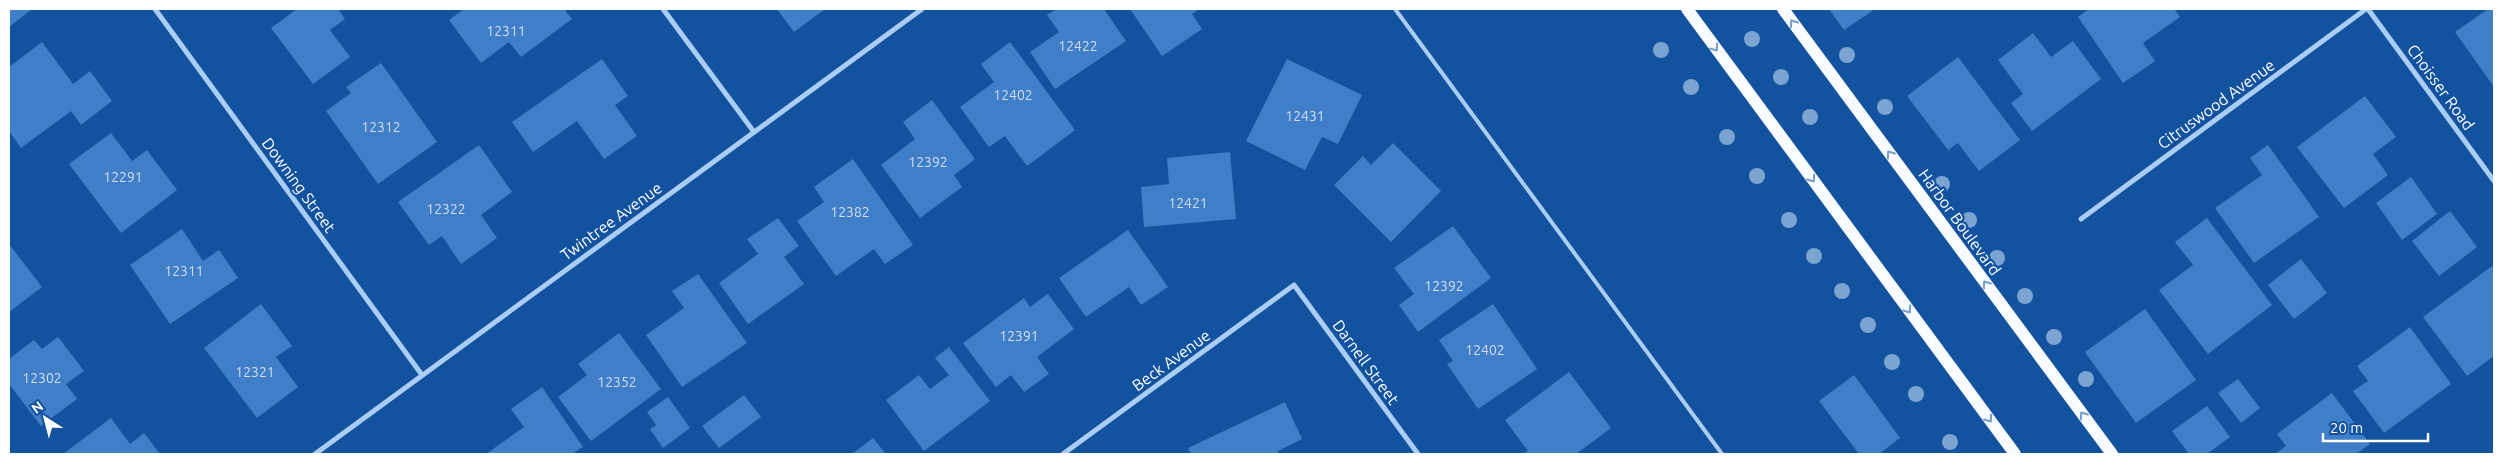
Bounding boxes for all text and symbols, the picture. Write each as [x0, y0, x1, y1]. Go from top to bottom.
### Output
one-way arrow [1790, 19, 1799, 29]
house number: 12311 [486, 23, 526, 39]
house number: 12422 [1058, 38, 1098, 54]
street label: Choisser Road [2404, 41, 2478, 133]
one-way arrow [1710, 42, 1718, 51]
street label: Citruswood Avenue [2154, 56, 2278, 152]
house number: 12402 [993, 87, 1033, 103]
house number: 12431 [1285, 108, 1325, 124]
house number: 12312 [361, 119, 401, 135]
street label: Downing Street [259, 134, 340, 236]
one-way arrow [1887, 150, 1896, 160]
house number: 12392 [908, 154, 948, 170]
street label: Harbor Boulevard [1915, 165, 2005, 279]
house number: 12291 [103, 169, 143, 185]
one-way arrow [1806, 173, 1815, 183]
street label: Twintree Avenue [557, 178, 665, 264]
house number: 12421 [1168, 195, 1208, 211]
house number: 12322 [426, 201, 466, 217]
house number: 12382 [830, 204, 870, 220]
house number: 12311 [164, 263, 204, 279]
house number: 12392 [1424, 278, 1464, 294]
one-way arrow [1984, 281, 1992, 290]
one-way arrow [1902, 304, 1911, 314]
street label: Darnell Street [1329, 316, 1403, 408]
street label: Beck Avenue [1128, 326, 1214, 394]
house number: 12391 [999, 328, 1039, 344]
house number: 12402 [1465, 342, 1505, 358]
house number: 12321 [235, 364, 275, 380]
house number: 12302 [22, 370, 62, 386]
house number: 12352 [597, 374, 637, 390]
north arrow [20, 393, 70, 443]
text: N [28, 398, 46, 417]
scale bar [2323, 410, 2428, 442]
one-way arrow [2080, 411, 2089, 421]
one-way arrow [1983, 413, 1992, 423]
text: 20 m [2330, 419, 2363, 436]

